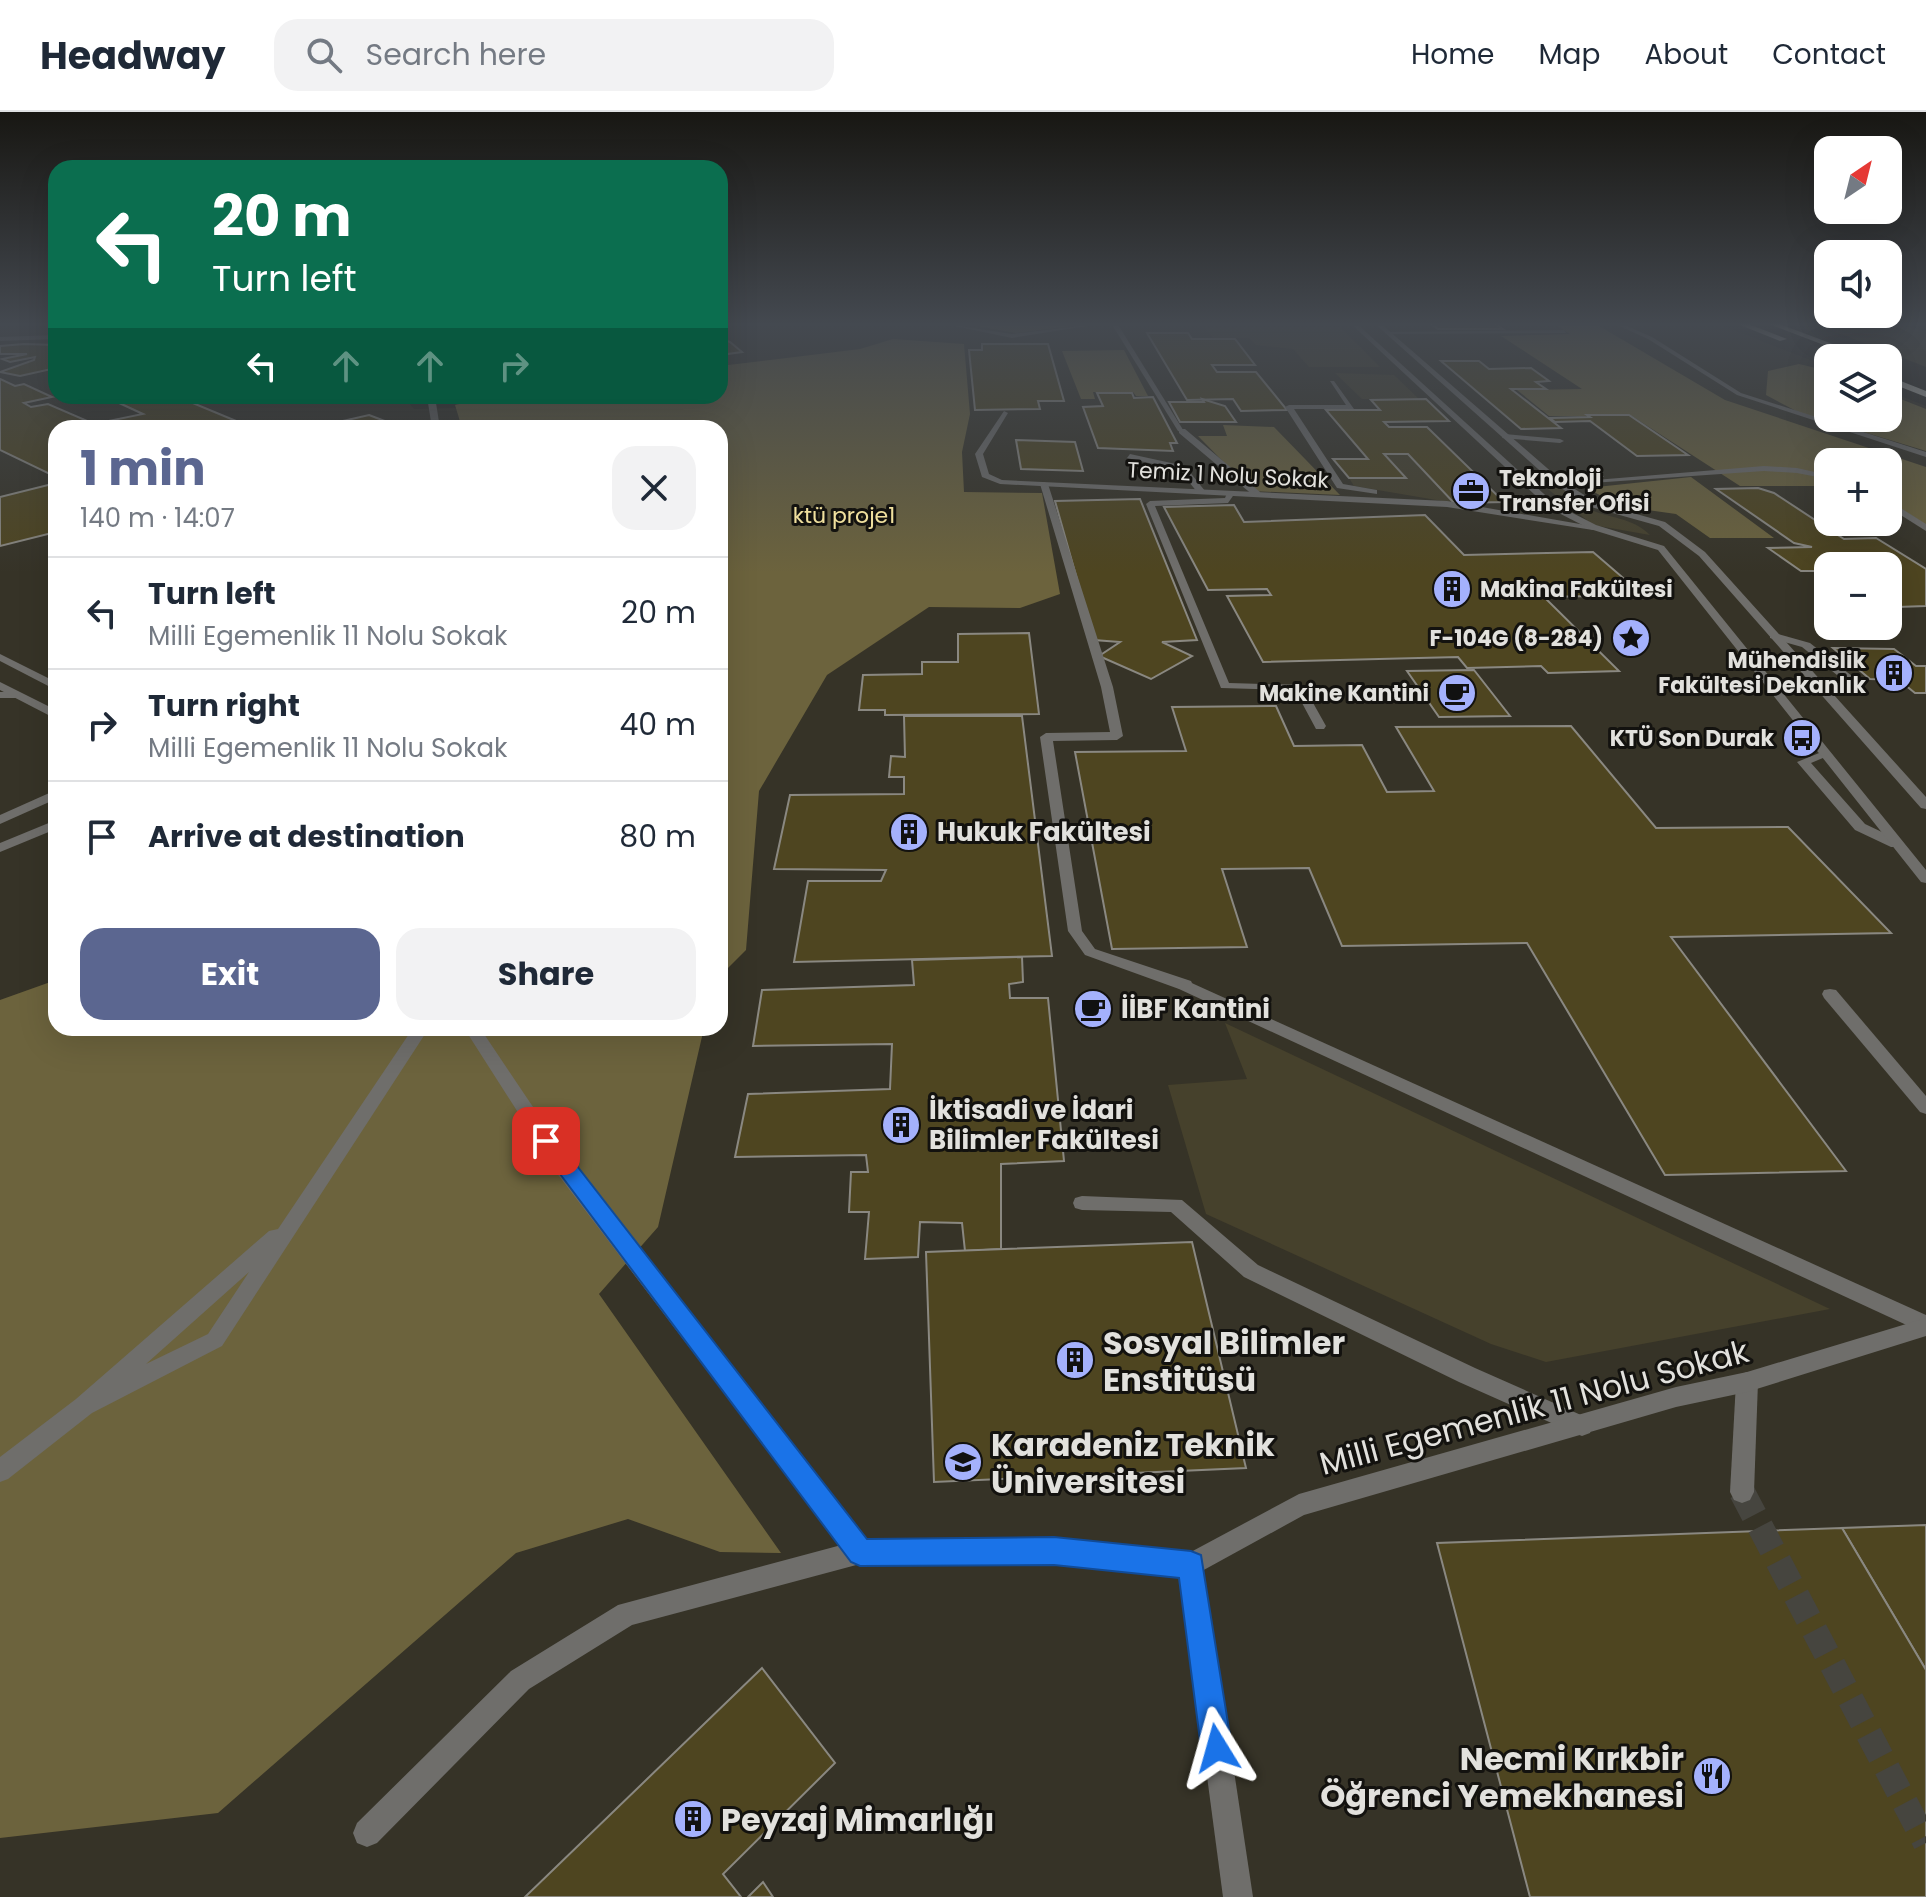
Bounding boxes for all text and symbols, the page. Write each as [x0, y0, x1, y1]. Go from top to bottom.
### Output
search box [274, 19, 834, 91]
text: Headway [40, 29, 226, 82]
icon: search [302, 33, 346, 77]
text: Search here [366, 33, 546, 76]
text: Home [1411, 35, 1494, 74]
text: Map [1538, 35, 1600, 74]
text: About [1644, 35, 1728, 74]
text: Contact [1772, 35, 1886, 74]
north arrow [1814, 136, 1902, 224]
map controls [1814, 136, 1902, 640]
text: 20 m [212, 177, 352, 256]
icon: left [80, 192, 184, 296]
button: sound [1814, 240, 1902, 328]
text: Turn left [212, 253, 357, 304]
icon: left [240, 344, 284, 388]
icon: ahead [324, 344, 368, 388]
icon: ahead [408, 344, 452, 388]
icon: right [492, 344, 536, 388]
button: layers [1814, 344, 1902, 432]
text: 1 min [80, 435, 206, 502]
button: close [612, 446, 696, 530]
button: + [1814, 448, 1902, 536]
street label: Temiz 1 Nolu Sokak [1126, 454, 1330, 496]
place label: Teknoloji Transfer Ofisi [1499, 463, 1649, 519]
office icon: Teknoloji Transfer Ofisi [1450, 470, 1492, 512]
text: 140 m · 14:07 [80, 500, 235, 536]
park label: ktü proje1 [793, 500, 895, 531]
button: − [1814, 552, 1902, 640]
building icon: Makina Fakültesi [1431, 568, 1473, 610]
text: Turn left [148, 572, 276, 615]
place label: Makina Fakültesi [1480, 574, 1673, 605]
icon: left [80, 591, 124, 635]
text: 20 m [621, 591, 696, 634]
place icon: F-104G (8-284) [1610, 617, 1652, 659]
text: Milli Egemenlik 11 Nolu Sokak [148, 618, 507, 654]
place label: F-104G (8-284) [1430, 623, 1603, 654]
place label: Mühendislik Fakültesi Dekanlık [1658, 645, 1866, 701]
building icon: Mühendislik Fakültesi Dekanlık [1873, 652, 1915, 694]
cafe icon: Makine Kantini [1436, 672, 1478, 714]
place label: Makine Kantini [1259, 678, 1429, 709]
text: Turn right [148, 684, 300, 727]
icon: right [80, 703, 124, 747]
text: 40 m [619, 703, 696, 746]
bus stop icon: KTÜ Son Durak [1781, 717, 1823, 759]
place label: KTÜ Son Durak [1610, 723, 1774, 754]
text: Milli Egemenlik 11 Nolu Sokak [148, 730, 507, 766]
building icon: Hukuk Fakültesi [888, 811, 930, 853]
place label: Hukuk Fakültesi [937, 814, 1151, 850]
icon: arrive [80, 815, 124, 859]
text: Arrive at destination [148, 815, 465, 858]
text: 80 m [619, 815, 696, 858]
button: Exit [80, 928, 380, 1020]
button: Share [396, 928, 696, 1020]
cafe icon: İİBF Kantini [1072, 988, 1114, 1030]
place label: İİBF Kantini [1121, 991, 1270, 1027]
place label: İktisadi ve İdari Bilimler Fakültesi [929, 1092, 1159, 1158]
building icon: İktisadi ve İdari Bilimler Fakültesi [880, 1104, 922, 1146]
pin [512, 1107, 580, 1175]
icon: arrive [524, 1119, 568, 1163]
place label: Sosyal Bilimler Enstitüsü [1103, 1320, 1346, 1402]
street label: Milli Egemenlik 11 Nolu Sokak [1315, 1328, 1754, 1486]
building icon: Sosyal Bilimler Enstitüsü [1054, 1339, 1096, 1381]
place label: Karadeniz Teknik Üniversitesi [991, 1422, 1275, 1504]
school or university icon: Karadeniz Teknik Üniversitesi [942, 1441, 984, 1483]
position arrow [1175, 1706, 1259, 1790]
place label: Necmi Kırkbir Öğrenci Yemekhanesi [1320, 1736, 1684, 1818]
restaurant icon: Necmi Kırkbir Öğrenci Yemekhanesi [1691, 1755, 1733, 1797]
place label: Peyzaj Mimarlığı [721, 1797, 995, 1842]
building icon: Peyzaj Mimarlığı [672, 1798, 714, 1840]

